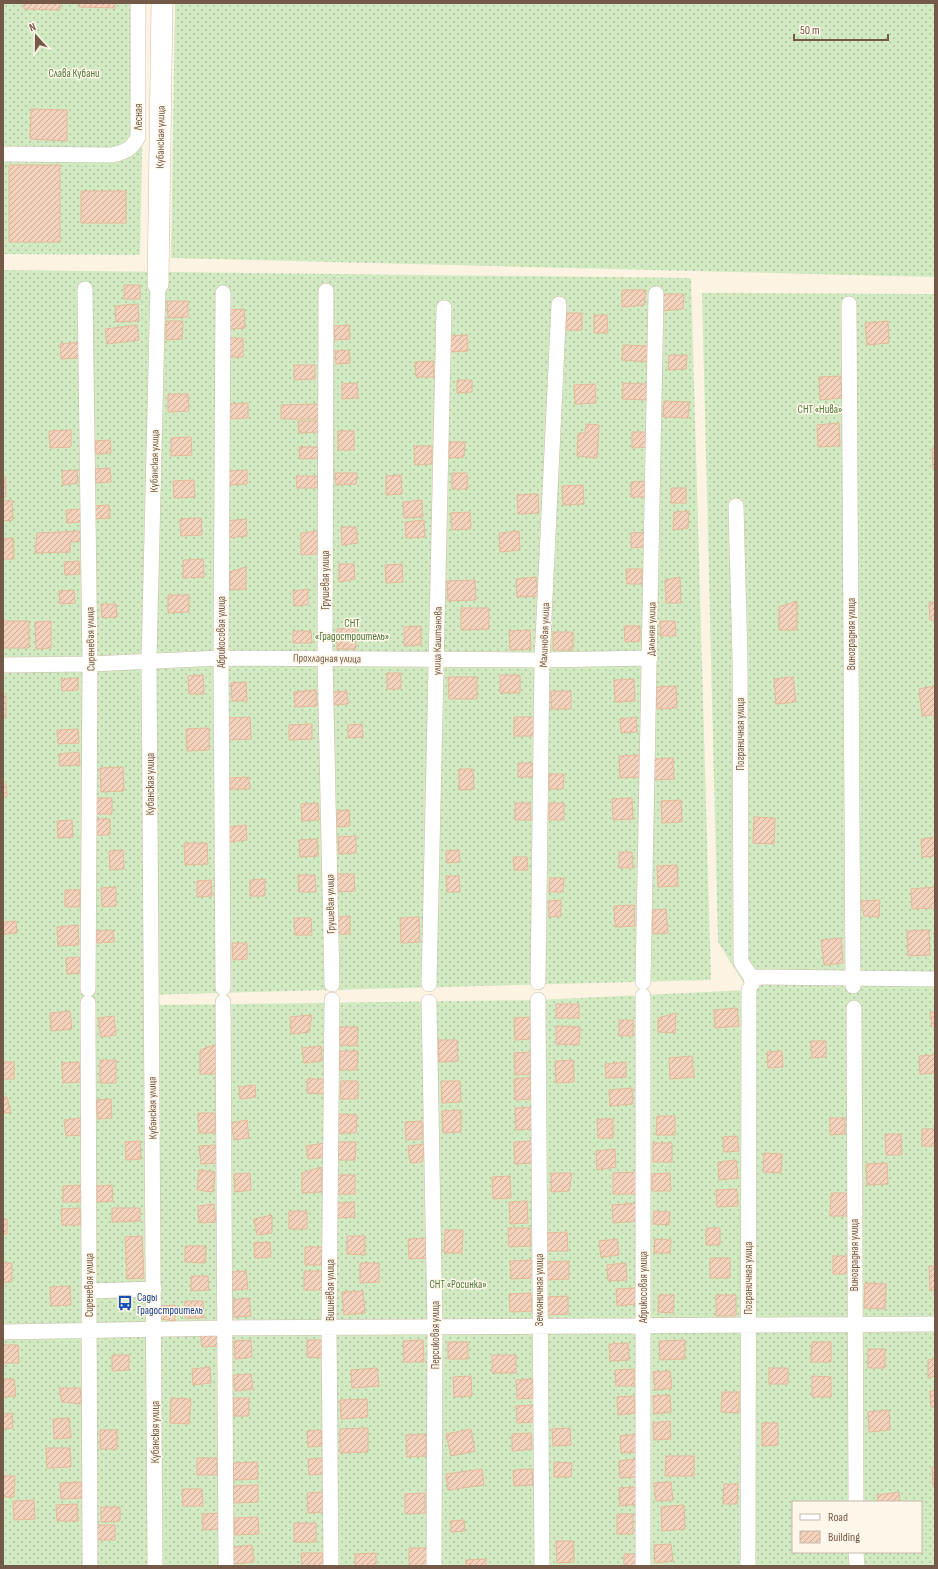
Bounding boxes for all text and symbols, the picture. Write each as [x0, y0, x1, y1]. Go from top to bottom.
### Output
north arrow [16, 16, 56, 56]
scale bar [794, 16, 888, 42]
text: N [28, 20, 38, 34]
text: 50 m [800, 23, 820, 38]
park label: Слава Кубани [48, 67, 100, 80]
street label: Лесная [132, 104, 145, 131]
street label: Кубанская улица [153, 106, 168, 168]
park label: СНТ «Нива» [798, 403, 842, 416]
street label: Кубанская улица [147, 430, 162, 492]
street label: Грушевая улица [319, 550, 332, 610]
street label: Абрикосовая улица [215, 596, 228, 669]
street label: Виноградная улица [845, 598, 858, 670]
street label: Малиновая улица [537, 602, 552, 668]
street label: Дальняя улица [645, 602, 658, 656]
street label: Сиреневая улица [83, 607, 98, 671]
street label: улица Каштанова [430, 607, 445, 675]
park label: СНТ «Градостроитель» [315, 617, 389, 643]
street label: Прохладная улица [293, 651, 361, 666]
street label: Пограничная улица [734, 698, 747, 770]
street label: Кубанская улица [144, 753, 157, 815]
street label: Грушевая улица [323, 874, 338, 934]
street label: Кубанская улица [145, 1077, 160, 1139]
street label: Виноградная улица [848, 1219, 861, 1291]
street label: Пограничная улица [742, 1242, 755, 1314]
street label: Абрикосовая улица [637, 1251, 650, 1324]
street label: Сиреневая улица [83, 1253, 96, 1317]
street label: Земляничная улица [533, 1254, 546, 1326]
street label: Вишнёвая улица [324, 1259, 337, 1321]
park label: СНТ «Росинка» [430, 1278, 487, 1291]
place label: Сады Градостроитель [137, 1291, 203, 1317]
bus stop icon: Сады Градостроитель [116, 1294, 134, 1312]
street label: Персиковая улица [429, 1301, 442, 1369]
street label: Кубанская улица [149, 1401, 162, 1463]
legend [792, 1501, 922, 1553]
text: Road [828, 1510, 848, 1525]
text: Building [828, 1530, 860, 1545]

